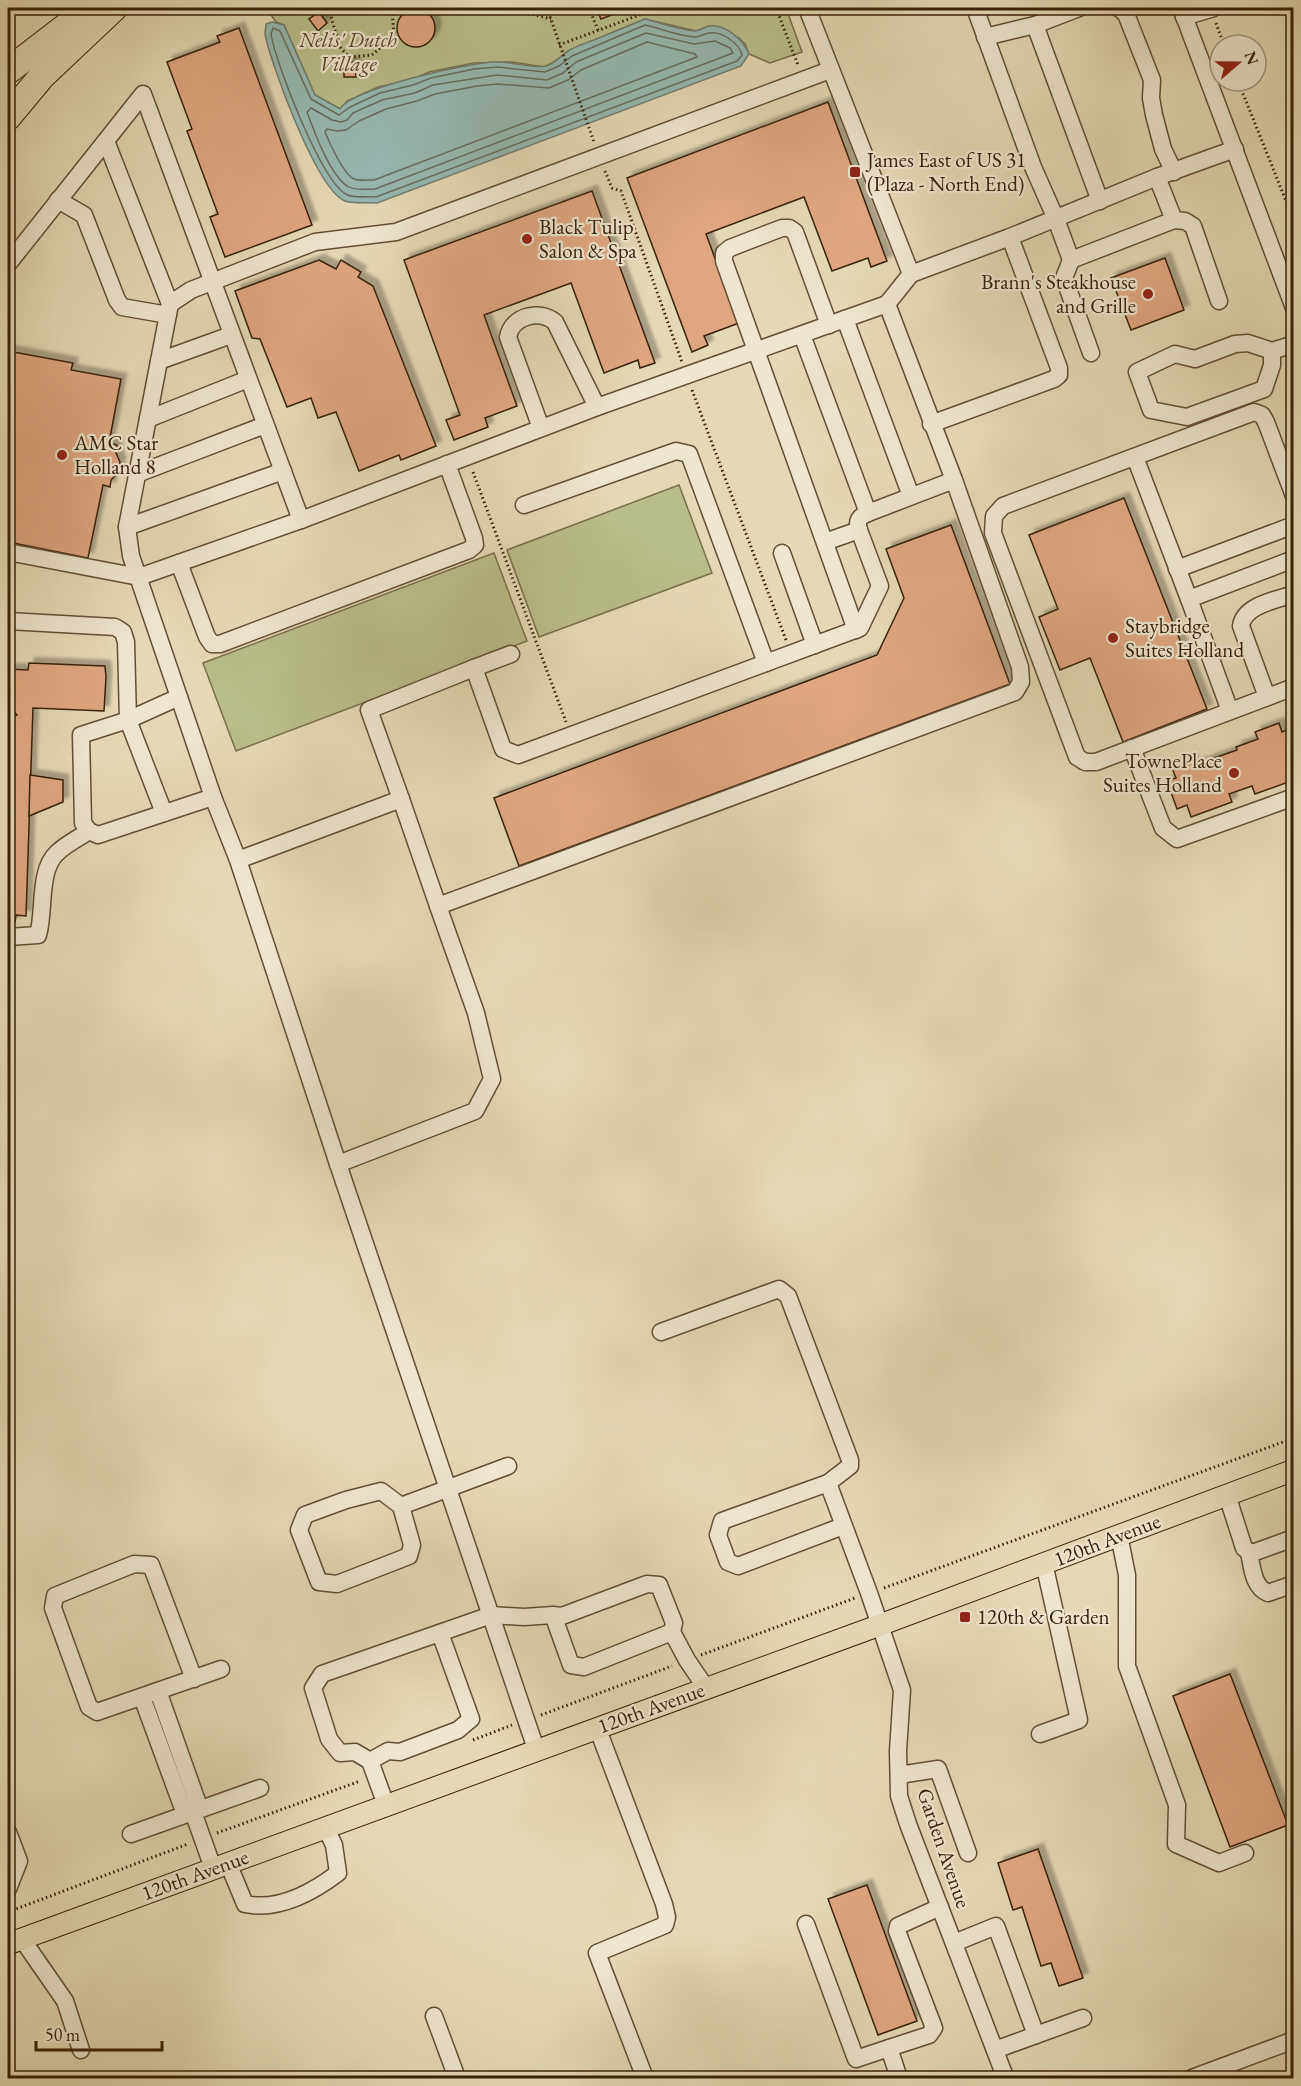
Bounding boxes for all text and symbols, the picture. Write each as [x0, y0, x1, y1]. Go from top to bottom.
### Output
park label: Nelis' Dutch Village [298, 26, 397, 77]
north arrow [1208, 33, 1268, 93]
text: N [1240, 48, 1264, 68]
place label: James East of US 31 (Plaza - North End) [865, 146, 1026, 197]
marker: James East of US 31 (Plaza - North End) [848, 165, 862, 179]
place label: Black Tulip Salon & Spa [539, 213, 637, 264]
marker: Black Tulip Salon & Spa [520, 232, 534, 246]
place label: Brann's Steakhouse and Grille [981, 268, 1136, 319]
marker: Brann's Steakhouse and Grille [1141, 287, 1155, 301]
place label: AMC Star Holland 8 [73, 429, 158, 480]
marker: AMC Star Holland 8 [55, 448, 69, 462]
place label: Staybridge Suites Holland [1125, 612, 1244, 663]
marker: Staybridge Suites Holland [1106, 631, 1120, 645]
place label: TownePlace Suites Holland [1103, 747, 1222, 798]
marker: TownePlace Suites Holland [1227, 766, 1241, 780]
street label: 120th Avenue [1050, 1507, 1164, 1572]
place label: 120th & Garden [977, 1603, 1110, 1630]
marker: 120th & Garden [958, 1610, 972, 1624]
street label: 120th Avenue [594, 1676, 708, 1739]
street label: Garden Avenue [911, 1784, 978, 1911]
street label: 120th Avenue [138, 1843, 252, 1906]
scale bar [36, 2014, 162, 2052]
text: 50 m [45, 2023, 80, 2046]

